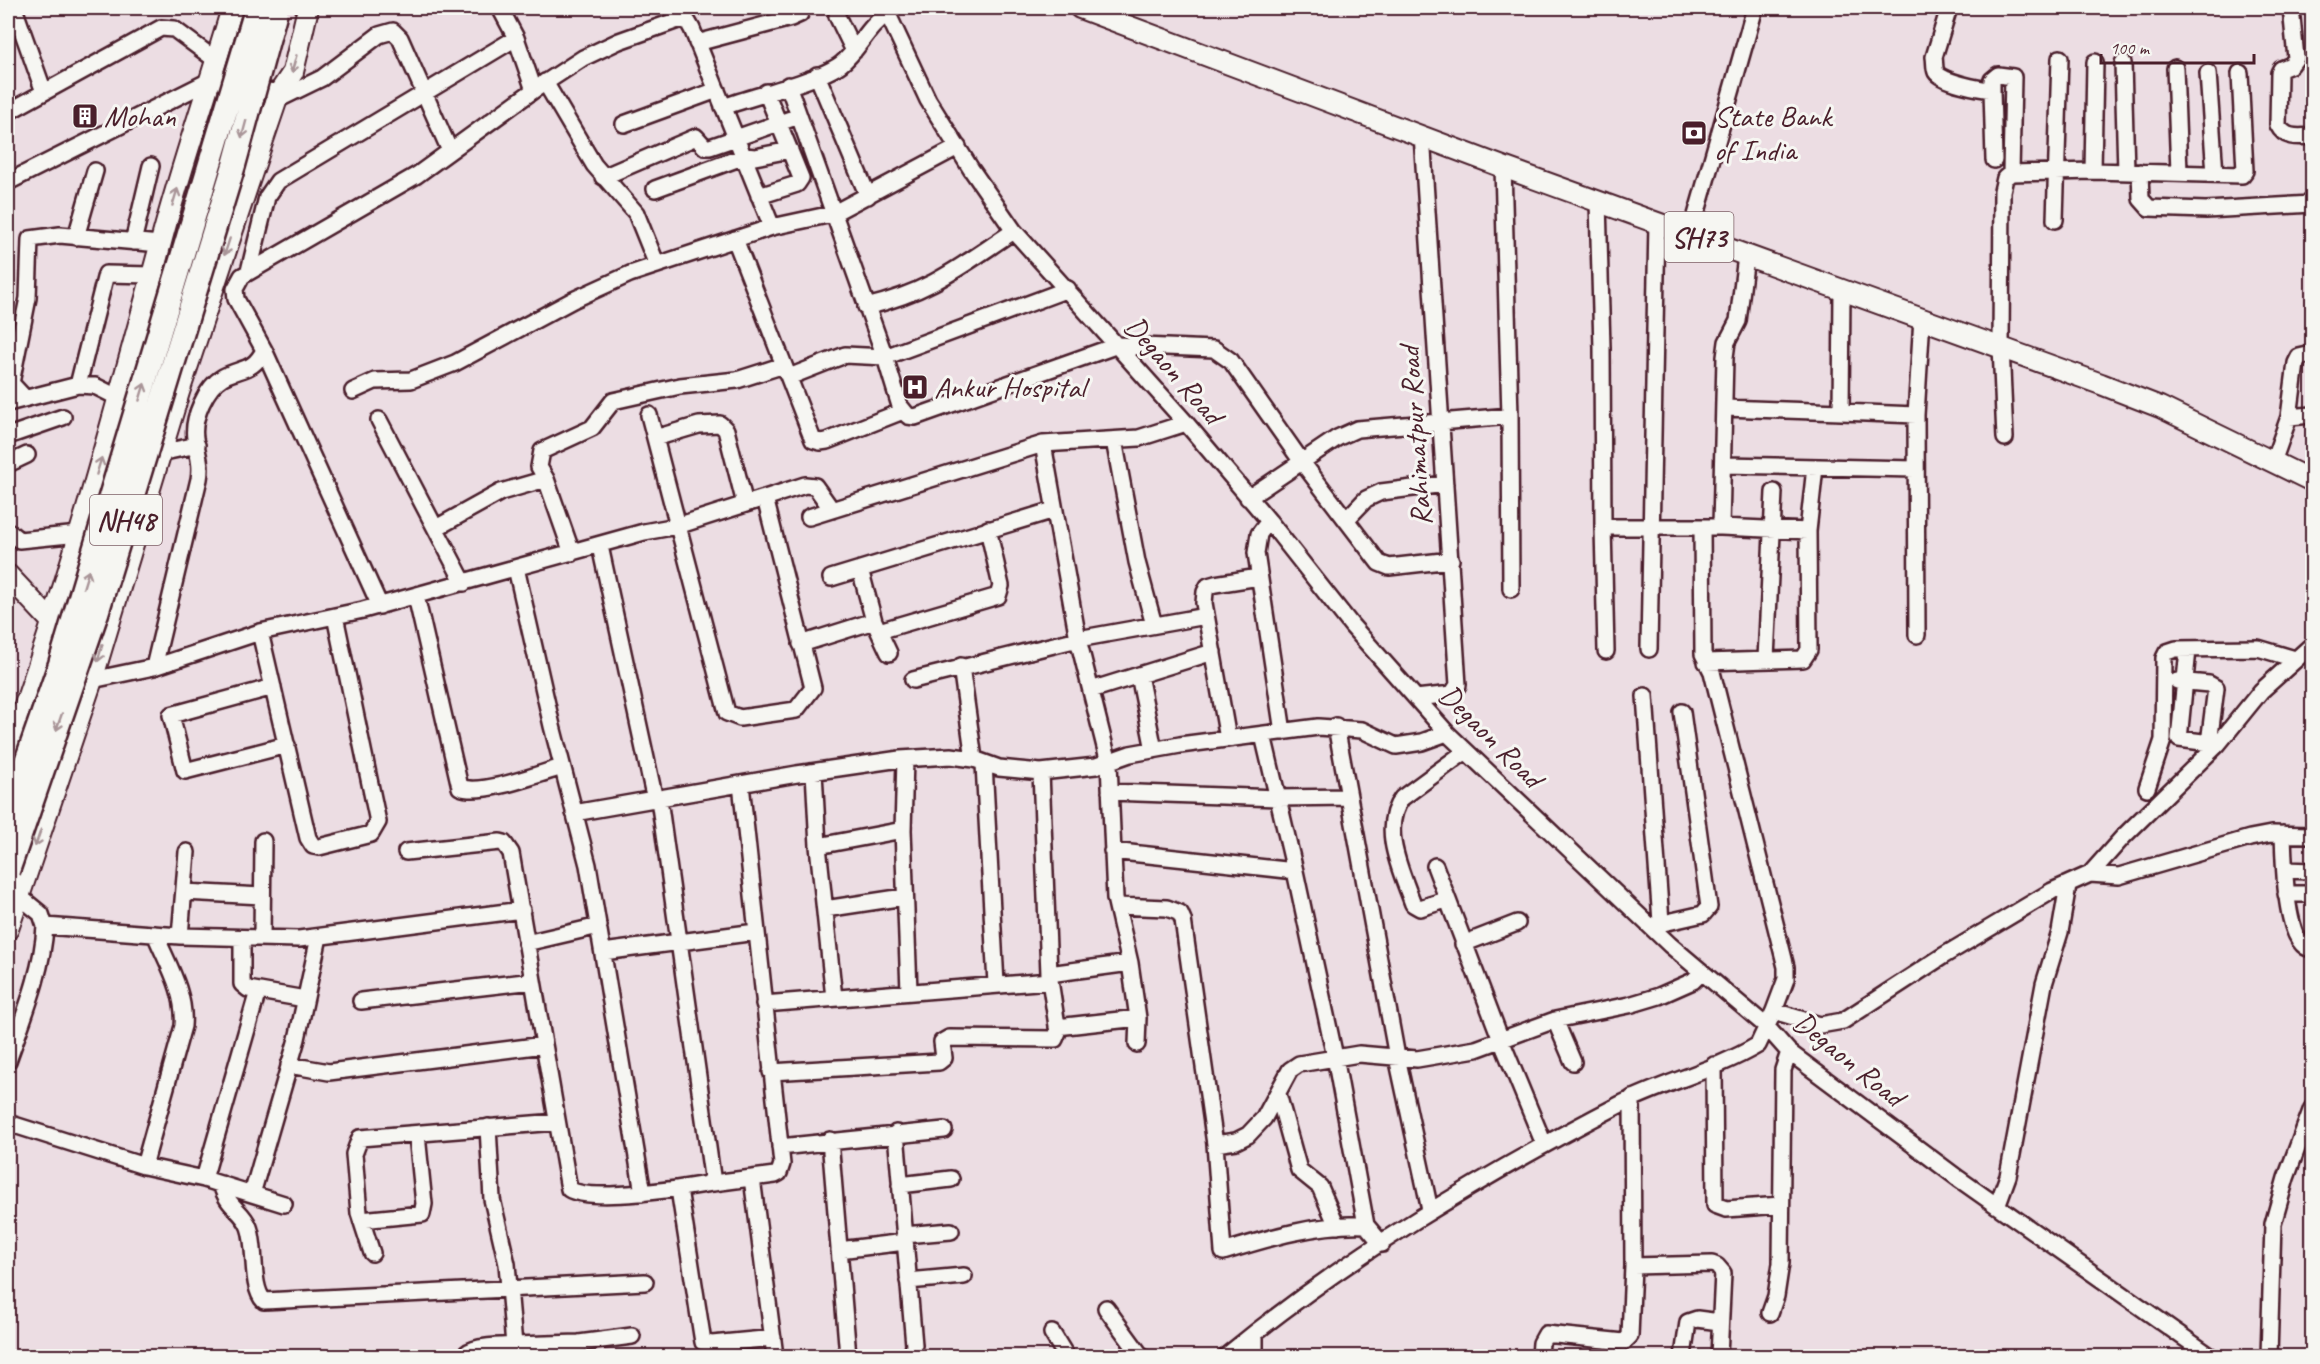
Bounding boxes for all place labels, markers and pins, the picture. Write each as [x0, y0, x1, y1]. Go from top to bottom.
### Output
place label: Mohan [104, 97, 176, 135]
place label: State Bank of India [1714, 97, 1833, 169]
building icon: Mohan [70, 101, 100, 131]
bank icon: State Bank of India [1679, 118, 1709, 148]
place label: Ankur Hospital [934, 368, 1090, 406]
hospital icon: Ankur Hospital [900, 372, 930, 402]

